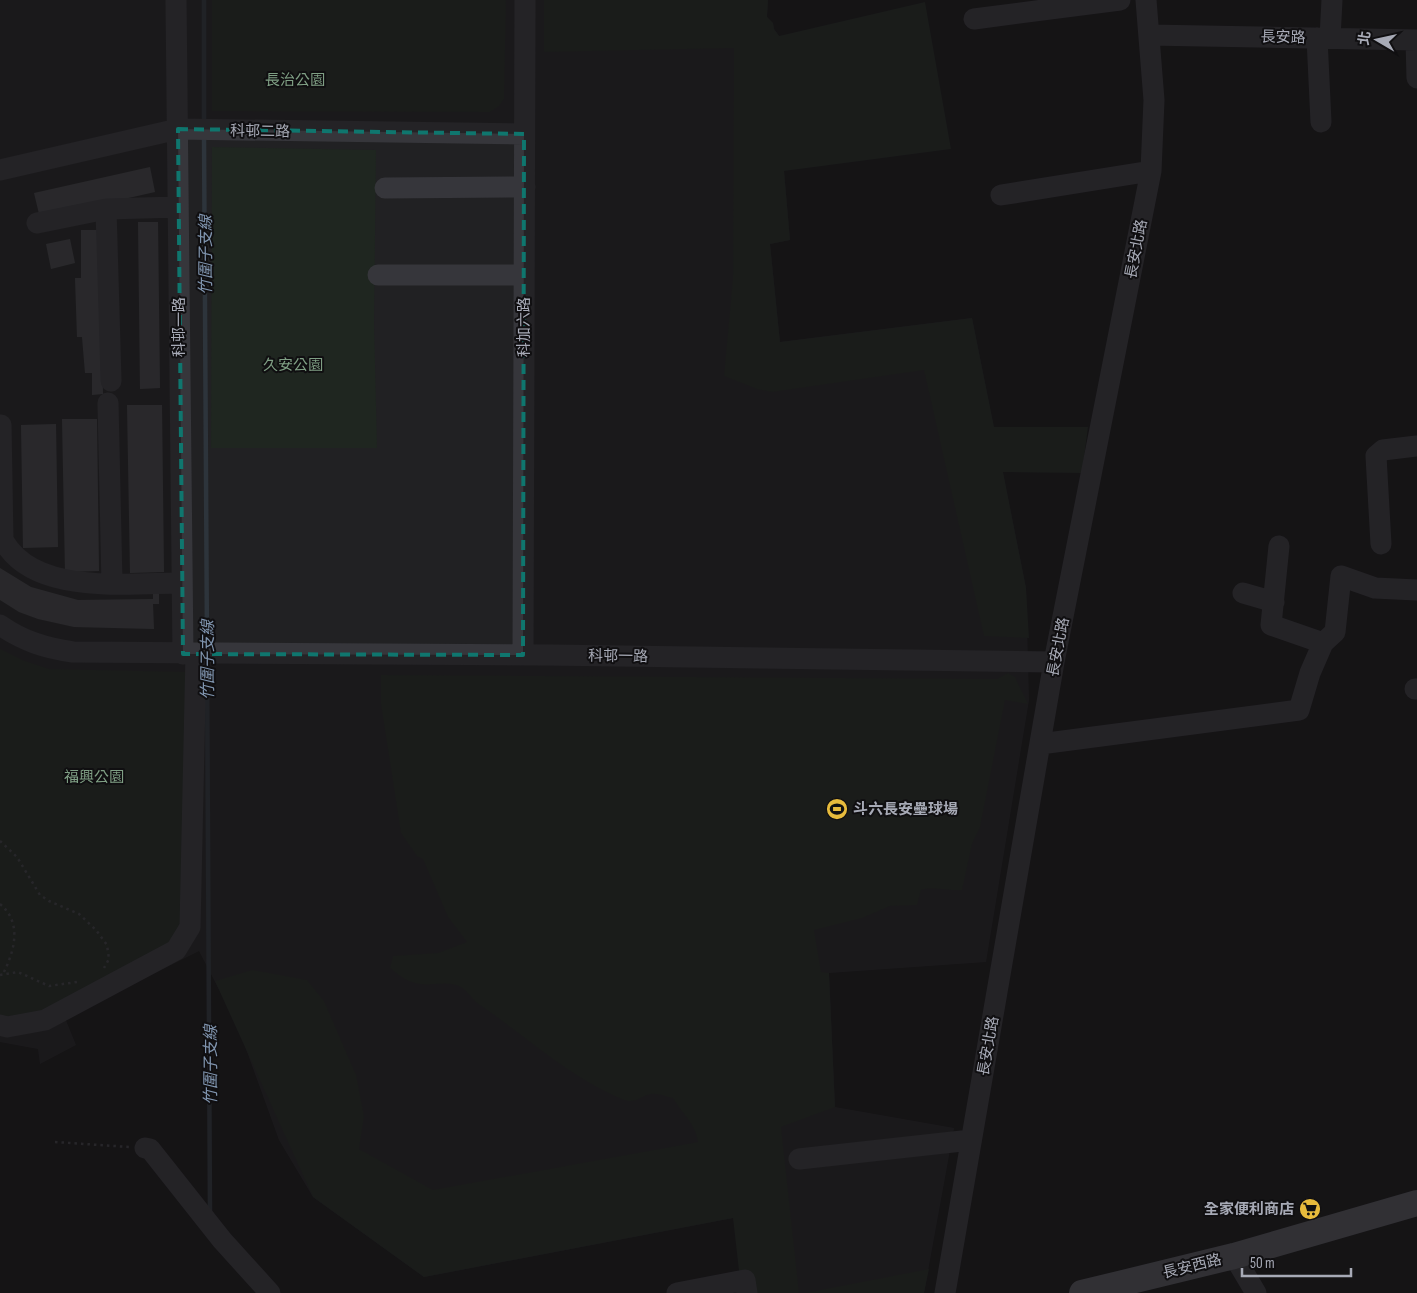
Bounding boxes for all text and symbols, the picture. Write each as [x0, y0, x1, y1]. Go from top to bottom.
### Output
north arrow [1352, 15, 1402, 65]
street label: 長安路 [1260, 28, 1306, 47]
text: 北 [1355, 30, 1374, 46]
park label: 長治公園 [265, 71, 325, 90]
street label: 科邨二路 [230, 121, 290, 142]
water label: 竹圍子支線 [197, 213, 216, 295]
street label: 長安北路 [1121, 218, 1152, 280]
street label: 科邨一路 [170, 297, 189, 357]
street label: 科加六路 [515, 297, 534, 357]
park label: 久安公園 [263, 356, 323, 375]
street label: 長安北路 [1043, 616, 1074, 678]
water label: 竹圍子支線 [199, 618, 218, 700]
street label: 科邨一路 [588, 646, 648, 667]
park label: 福興公園 [64, 768, 124, 787]
sports icon: 斗六長安壘球場 [825, 797, 849, 821]
place label: 斗六長安壘球場 [853, 800, 958, 819]
street label: 長安北路 [974, 1015, 1003, 1077]
water label: 竹圍子支線 [202, 1023, 221, 1105]
supermarket icon: 全家便利商店 [1298, 1197, 1322, 1221]
place label: 全家便利商店 [1204, 1200, 1294, 1219]
scale bar [1242, 1246, 1351, 1278]
street label: 長安西路 [1161, 1250, 1224, 1283]
text: 50 m [1250, 1254, 1275, 1273]

